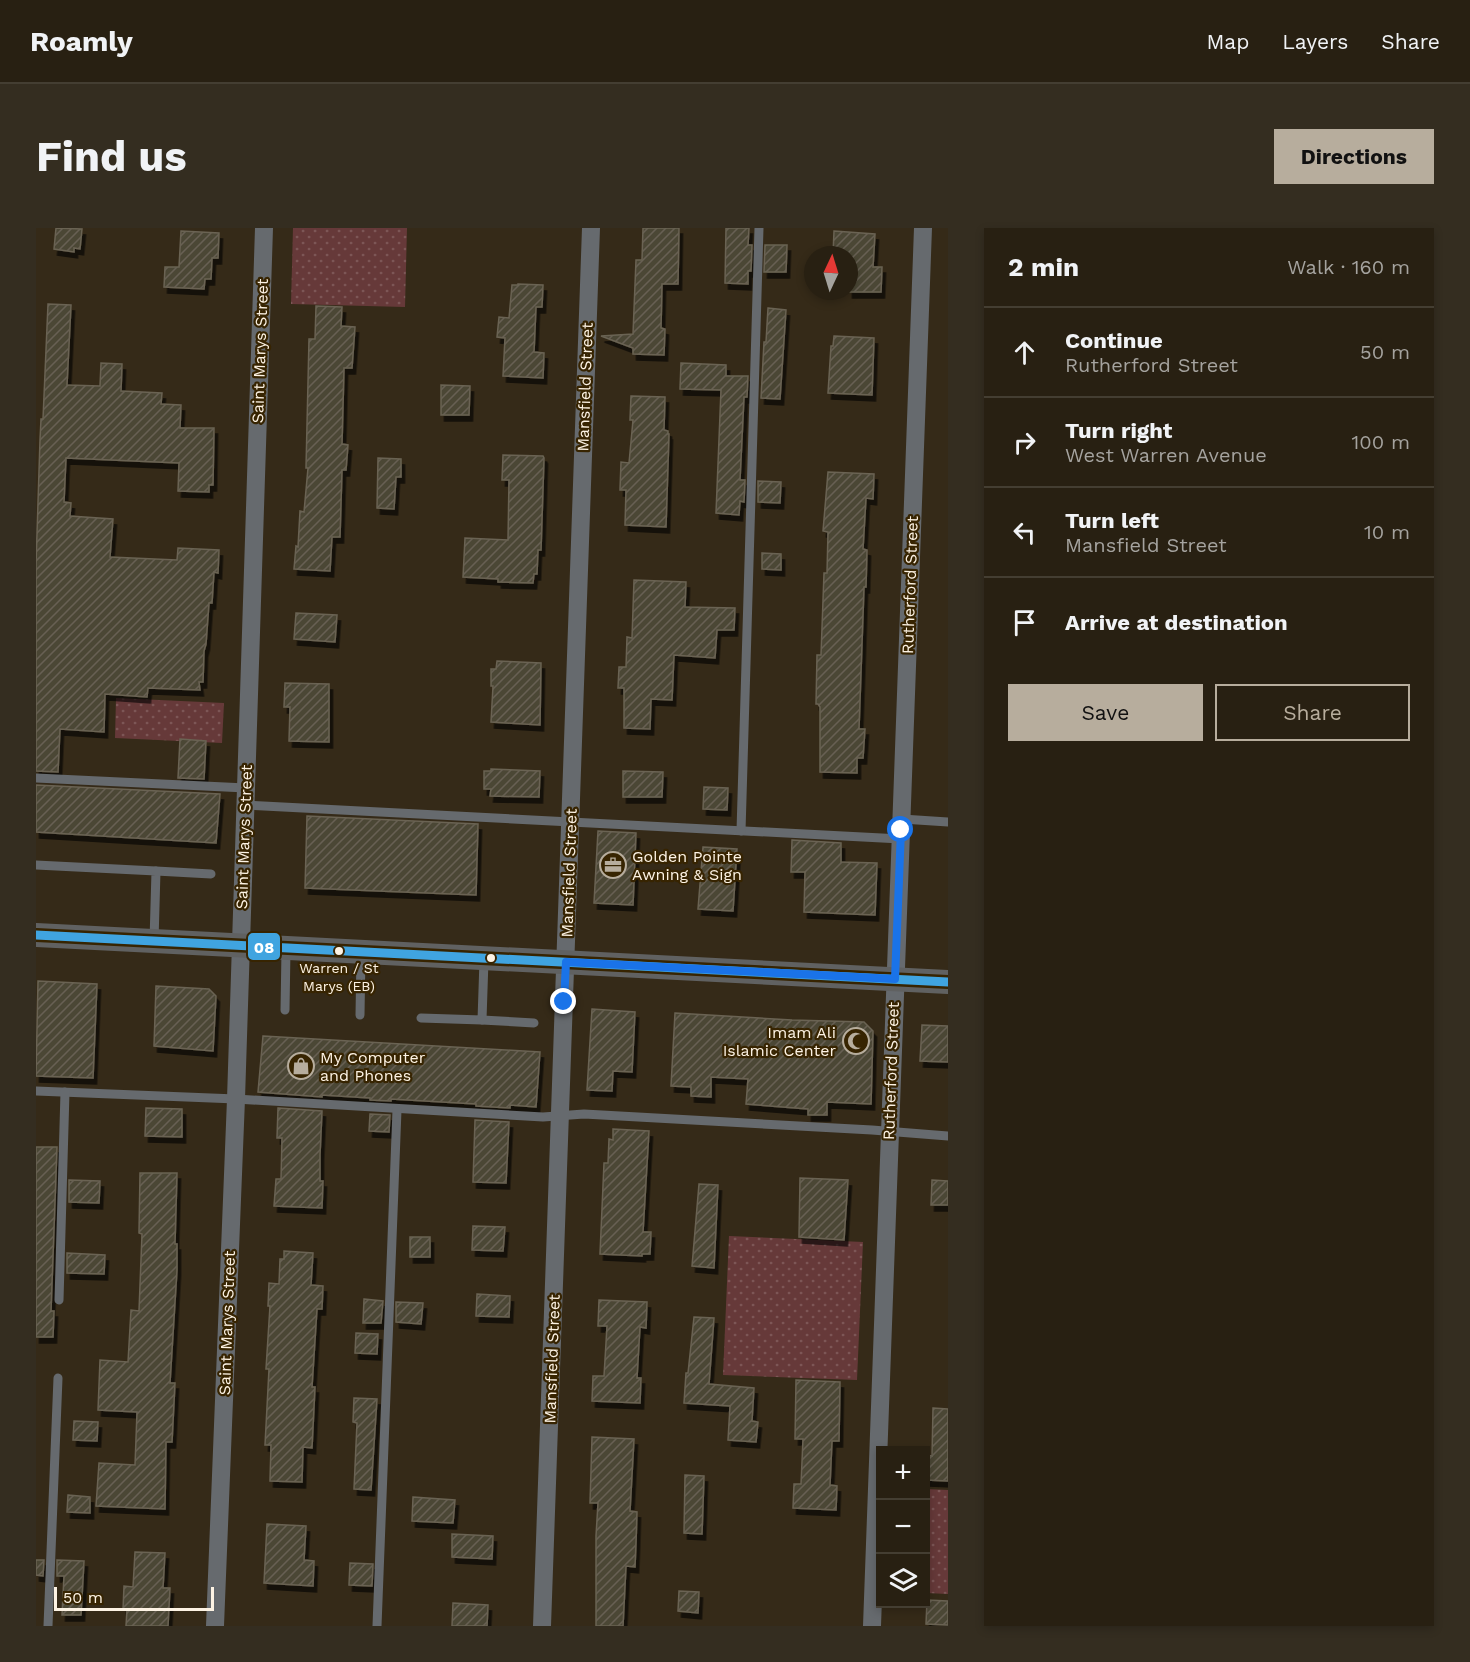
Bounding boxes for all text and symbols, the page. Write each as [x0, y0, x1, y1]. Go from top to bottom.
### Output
text: Roamly [30, 25, 133, 58]
text: Map [1206, 29, 1249, 54]
text: Layers [1282, 29, 1348, 54]
text: Share [1381, 29, 1440, 54]
button: Directions [1274, 129, 1434, 184]
text: Find us [36, 132, 187, 181]
north arrow [804, 246, 858, 300]
text: 2 min [1008, 252, 1079, 282]
text: Walk · 160 m [1287, 255, 1410, 279]
street label: Saint Marys Street [248, 278, 272, 424]
street label: Mansfield Street [573, 322, 597, 452]
text: Continue [1065, 328, 1163, 353]
icon: ahead [1008, 336, 1041, 369]
text: 50 m [1360, 340, 1410, 364]
text: Rutherford Street [1065, 353, 1238, 377]
text: Turn right [1065, 418, 1172, 443]
icon: right [1008, 426, 1041, 459]
text: 100 m [1351, 430, 1410, 454]
text: West Warren Avenue [1065, 443, 1267, 467]
text: Turn left [1065, 508, 1159, 533]
street label: Rutherford Street [898, 515, 922, 654]
icon: left [1008, 516, 1041, 549]
text: 10 m [1364, 520, 1410, 544]
text: Mansfield Street [1065, 533, 1227, 557]
icon: arrive [1008, 606, 1041, 639]
text: Arrive at destination [1065, 610, 1288, 635]
button: Save [1008, 684, 1203, 741]
button: Share [1215, 684, 1410, 741]
street label: Saint Marys Street [232, 764, 256, 910]
street label: Mansfield Street [557, 808, 581, 938]
route start [887, 816, 913, 842]
place label: Golden Pointe Awning & Sign [632, 847, 742, 884]
office icon: Golden Pointe Awning & Sign [598, 850, 628, 880]
line badge: 08 [247, 932, 281, 961]
text: 08 [254, 938, 274, 957]
marker: Warren / St Marys (EB) [333, 945, 345, 957]
unlabelled marker [485, 952, 497, 964]
place label: Warren / St Marys (EB) [299, 960, 379, 994]
route end [550, 988, 576, 1014]
street label: Rutherford Street [879, 1001, 903, 1140]
place label: Imam Ali Islamic Center [723, 1023, 836, 1060]
mosque icon: Imam Ali Islamic Center [841, 1026, 871, 1056]
place label: My Computer and Phones [320, 1048, 426, 1085]
shop icon: My Computer and Phones [286, 1051, 316, 1081]
street label: Saint Marys Street [215, 1250, 239, 1396]
street label: Mansfield Street [540, 1294, 564, 1424]
map controls [876, 1446, 930, 1608]
button: + [876, 1446, 930, 1500]
button: − [876, 1500, 930, 1554]
button: layers [876, 1554, 930, 1608]
scale bar [54, 1584, 214, 1612]
text: 50 m [63, 1588, 103, 1607]

